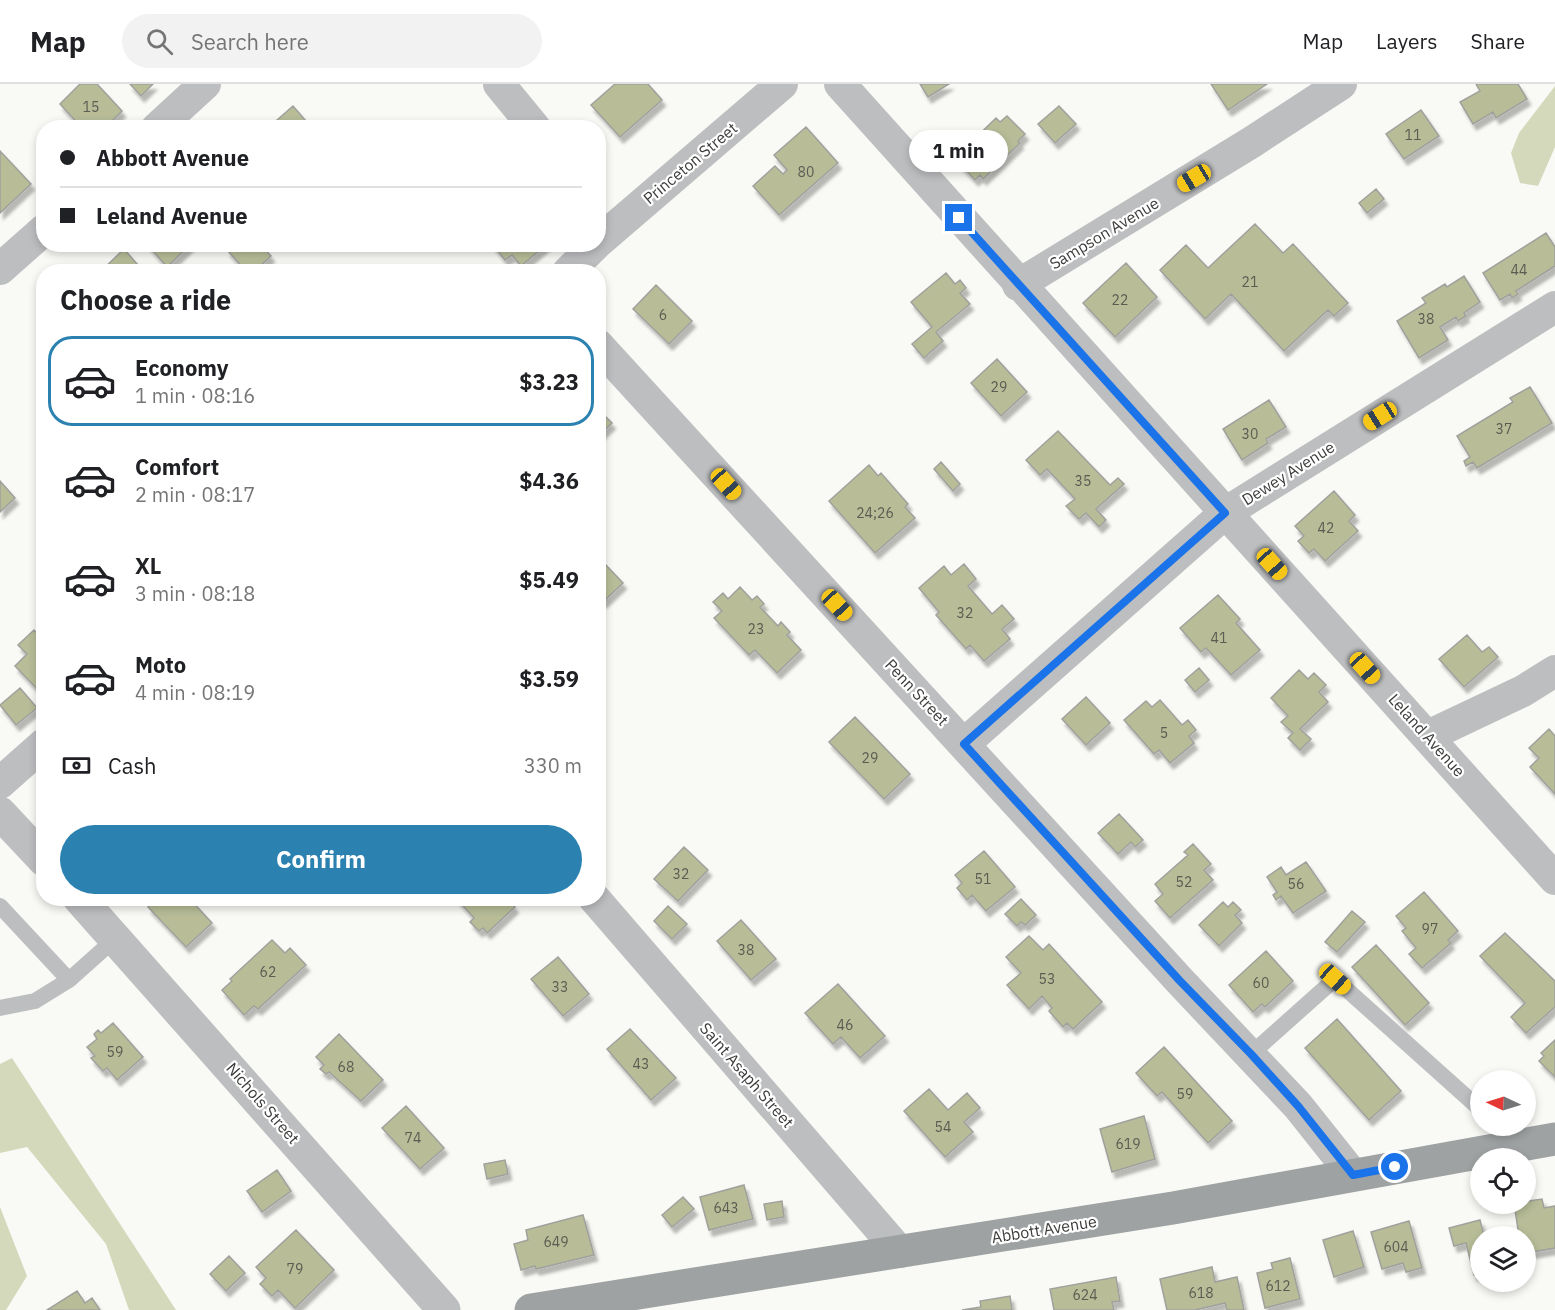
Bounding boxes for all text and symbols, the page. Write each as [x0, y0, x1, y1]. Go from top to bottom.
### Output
search box [122, 14, 542, 68]
text: Map [30, 23, 86, 60]
icon: search [143, 25, 176, 58]
text: Search here [191, 27, 309, 56]
text: Map [1303, 27, 1343, 55]
text: Layers [1376, 27, 1438, 55]
text: Share [1471, 27, 1525, 55]
house number: 15 [83, 98, 99, 116]
street label: Princeton Street [639, 118, 741, 208]
house number: 11 [1405, 126, 1421, 144]
callout: 1 min [910, 131, 1008, 173]
text: 1 min [932, 137, 985, 164]
text: Abbott Avenue [96, 143, 249, 172]
car [1174, 161, 1214, 195]
house number: 80 [798, 163, 814, 181]
street label: Sampson Avenue [1046, 192, 1163, 274]
text: Leland Avenue [96, 201, 248, 230]
route end [945, 204, 972, 231]
house number: 44 [1511, 261, 1527, 279]
house number: 21 [1242, 273, 1258, 291]
text: Choose a ride [60, 282, 231, 317]
house number: 22 [1112, 291, 1128, 309]
house number: 6 [659, 306, 667, 324]
house number: 38 [1418, 310, 1434, 328]
text: Economy [135, 353, 229, 382]
icon: car [63, 354, 117, 408]
text: $3.23 [519, 367, 579, 396]
house number: 29 [991, 378, 1007, 396]
text: 1 min · 08:16 [135, 382, 255, 409]
car [1360, 399, 1400, 433]
house number: 37 [1496, 420, 1512, 438]
house number: 30 [1242, 425, 1258, 443]
street label: Dewey Avenue [1238, 436, 1338, 509]
text: Comfort [135, 452, 219, 481]
icon: car [63, 453, 117, 507]
car [707, 465, 745, 503]
text: $4.36 [519, 466, 579, 495]
house number: 35 [1075, 472, 1091, 490]
text: 2 min · 08:17 [135, 481, 255, 508]
house number: 24;26 [856, 504, 894, 522]
house number: 42 [1318, 519, 1334, 537]
car [1253, 545, 1291, 583]
text: XL [135, 551, 161, 580]
icon: car [63, 552, 117, 606]
text: $5.49 [519, 565, 579, 594]
text: 3 min · 08:18 [135, 580, 255, 607]
car [818, 586, 856, 624]
house number: 32 [957, 604, 973, 622]
house number: 23 [748, 620, 764, 638]
house number: 41 [1211, 629, 1227, 647]
car [1346, 649, 1384, 687]
text: Moto [135, 650, 186, 679]
icon: car [63, 651, 117, 705]
street label: Penn Street [881, 654, 953, 730]
text: $3.59 [519, 664, 579, 693]
text: 4 min · 08:19 [135, 679, 255, 706]
street label: Leland Avenue [1384, 689, 1470, 781]
house number: 5 [1160, 724, 1168, 742]
icon: cash [60, 749, 93, 782]
house number: 29 [862, 749, 878, 767]
text: Cash [108, 751, 157, 780]
text: 330 m [524, 752, 582, 779]
button: Confirm [60, 825, 582, 894]
house number: 32 [673, 865, 689, 883]
house number: 51 [975, 870, 991, 888]
house number: 52 [1176, 873, 1192, 891]
house number: 56 [1288, 875, 1304, 893]
house number: 97 [1422, 920, 1438, 938]
house number: 38 [738, 941, 754, 959]
car [1316, 960, 1354, 998]
house number: 62 [260, 963, 276, 981]
house number: 53 [1039, 970, 1055, 988]
house number: 60 [1253, 974, 1269, 992]
house number: 33 [552, 978, 568, 996]
house number: 46 [837, 1016, 853, 1034]
street label: Saint Asaph Street [696, 1018, 798, 1132]
house number: 59 [107, 1043, 123, 1061]
house number: 43 [633, 1055, 649, 1073]
street label: Nichols Street [222, 1058, 304, 1148]
house number: 68 [338, 1058, 354, 1076]
north arrow [1470, 1070, 1536, 1136]
map controls [1470, 1070, 1536, 1292]
house number: 59 [1177, 1085, 1193, 1103]
house number: 54 [935, 1118, 951, 1136]
house number: 74 [405, 1129, 421, 1147]
house number: 619 [1115, 1135, 1141, 1153]
button: locate [1470, 1148, 1536, 1214]
route start [1381, 1153, 1408, 1180]
house number: 643 [713, 1199, 739, 1217]
street label: Abbott Avenue [990, 1211, 1098, 1247]
button: layers [1470, 1226, 1536, 1292]
house number: 649 [543, 1233, 569, 1251]
house number: 604 [1383, 1238, 1409, 1256]
house number: 79 [287, 1260, 303, 1278]
house number: 612 [1265, 1277, 1291, 1295]
house number: 618 [1188, 1284, 1214, 1302]
house number: 624 [1072, 1286, 1098, 1304]

